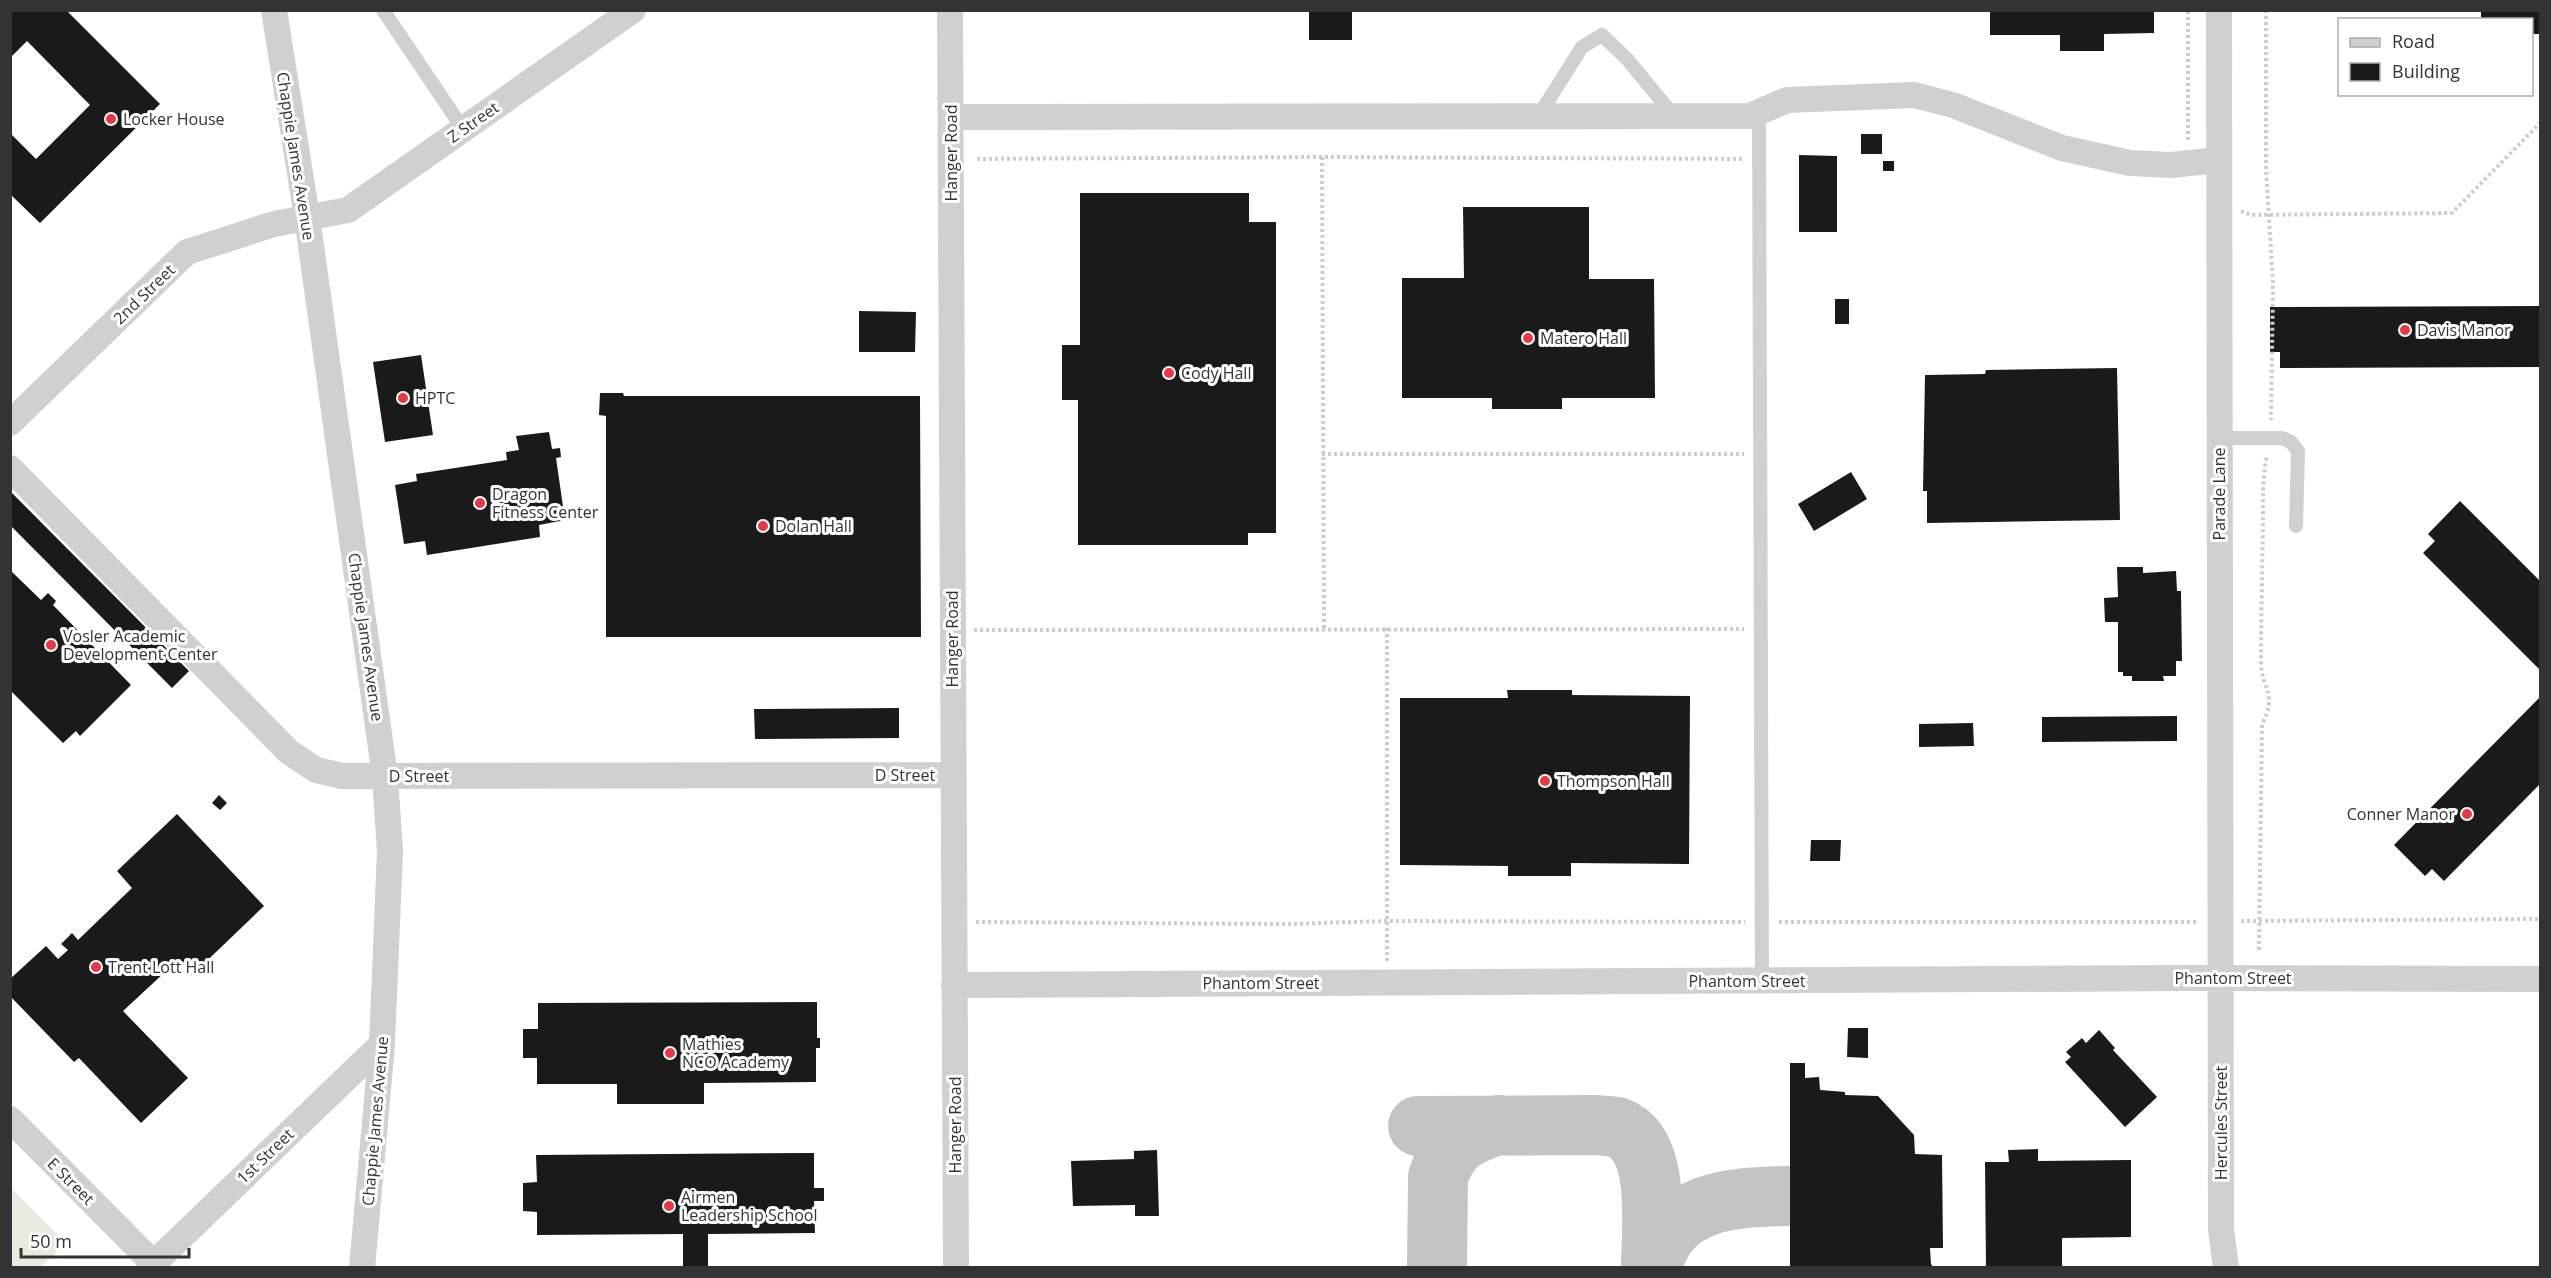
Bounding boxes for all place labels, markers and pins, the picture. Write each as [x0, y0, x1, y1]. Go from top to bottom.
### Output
place label: Locker House [123, 108, 225, 130]
marker: Locker House [104, 112, 118, 126]
place label: Davis Manor [2417, 319, 2511, 341]
marker: Davis Manor [2398, 323, 2412, 337]
place label: Matero Hall [1540, 327, 1627, 349]
marker: Matero Hall [1521, 331, 1535, 345]
place label: Cody Hall [1181, 362, 1251, 384]
marker: Cody Hall [1162, 366, 1176, 380]
place label: HPTC [415, 387, 455, 409]
marker: HPTC [396, 391, 410, 405]
place label: Dragon Fitness Center [492, 483, 599, 523]
marker: Dragon Fitness Center [473, 496, 487, 510]
place label: Dolan Hall [775, 515, 852, 537]
marker: Dolan Hall [756, 519, 770, 533]
place label: Vosler Academic Development Center [63, 625, 218, 665]
marker: Vosler Academic Development Center [44, 638, 58, 652]
place label: Thompson Hall [1557, 770, 1670, 792]
marker: Thompson Hall [1538, 774, 1552, 788]
place label: Conner Manor [2347, 803, 2455, 825]
marker: Conner Manor [2460, 807, 2474, 821]
place label: Trent Lott Hall [108, 956, 214, 978]
marker: Trent Lott Hall [89, 960, 103, 974]
place label: Mathies NCO Academy [682, 1033, 790, 1073]
marker: Mathies NCO Academy [663, 1046, 677, 1060]
place label: Airmen Leadership School [681, 1186, 818, 1226]
marker: Airmen Leadership School [662, 1199, 676, 1213]

